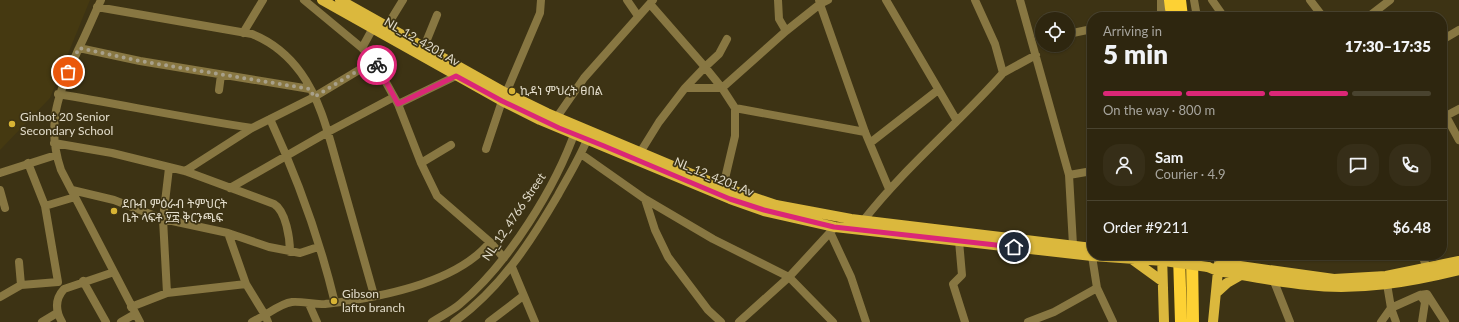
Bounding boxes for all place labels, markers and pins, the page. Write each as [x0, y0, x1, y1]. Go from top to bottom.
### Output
pin [51, 55, 85, 89]
place label: ኪዳነ ምህረት ፀበል [520, 83, 603, 98]
marker: ኪዳነ ምህረት ፀበል [507, 86, 517, 96]
place label: Ginbot 20 Senior Secondary School [20, 109, 113, 138]
marker: Ginbot 20 Senior Secondary School [7, 119, 17, 129]
place label: ደቡብ ምዕራብ ትምህርት ቤት ላፍቶ ፶፰ ቅርንጫፍ [122, 196, 228, 225]
marker: ደቡብ ምዕራብ ትምህርት ቤት ላፍቶ ፶፰ ቅርንጫፍ [109, 206, 119, 216]
pin [997, 230, 1031, 264]
place label: Gibson lafto branch [342, 286, 405, 315]
marker: Gibson lafto branch [329, 296, 339, 306]

